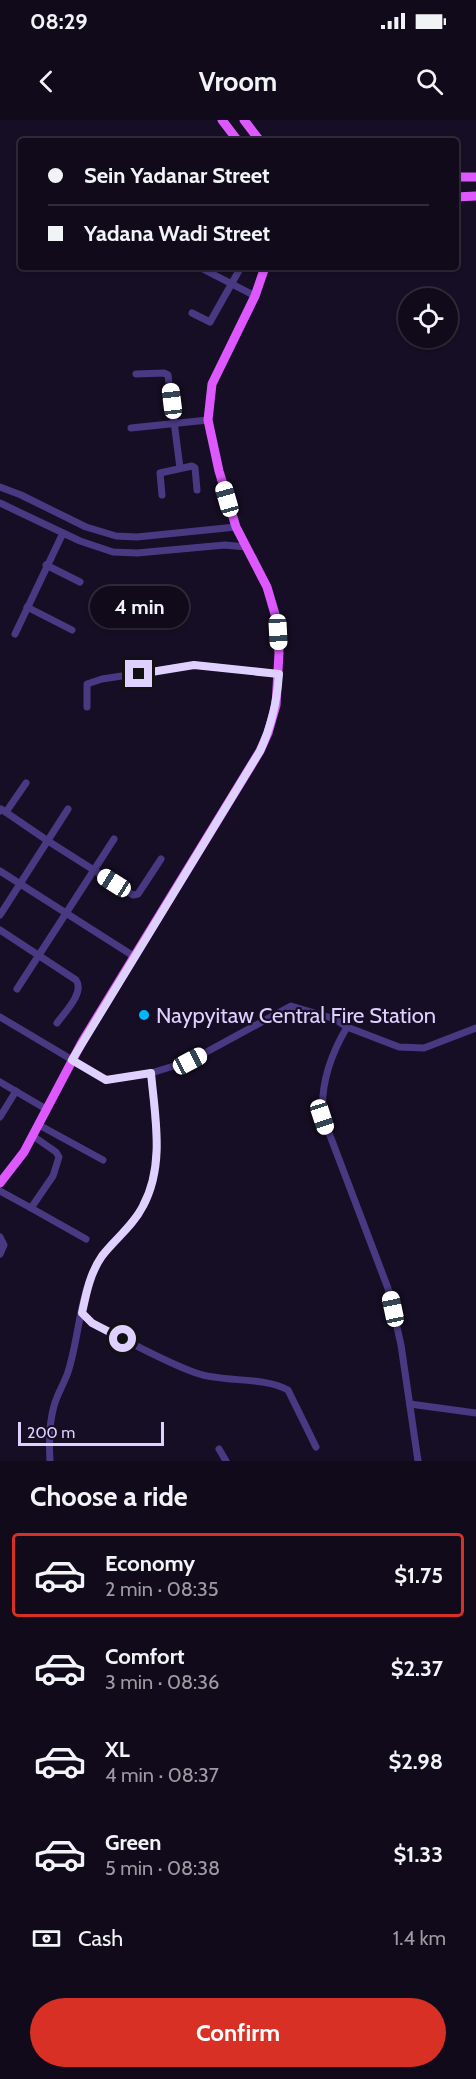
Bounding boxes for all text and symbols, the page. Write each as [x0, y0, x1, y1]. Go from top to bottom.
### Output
text: 08:29 [30, 8, 88, 35]
icon: back [30, 65, 63, 98]
text: Vroom [199, 65, 277, 98]
icon: search [413, 65, 446, 98]
text: Sein Yadanar Street [84, 162, 270, 189]
text: Yadana Wadi Street [84, 220, 270, 247]
map controls [398, 288, 458, 348]
button: locate [398, 288, 458, 348]
car [161, 382, 183, 420]
car [213, 479, 241, 519]
callout: 4 min [90, 587, 188, 629]
text: 4 min [114, 595, 165, 619]
car [268, 614, 288, 650]
route end [125, 660, 152, 687]
car [94, 866, 134, 900]
place label: Naypyitaw Central Fire Station [156, 1002, 436, 1029]
marker: Naypyitaw Central Fire Station [137, 1008, 151, 1022]
car [170, 1045, 210, 1077]
car [308, 1097, 336, 1137]
car [380, 1290, 406, 1328]
route start [109, 1325, 136, 1352]
scale bar [18, 1419, 164, 1446]
text: 200 m [27, 1423, 75, 1442]
text: Choose a ride [30, 1480, 188, 1513]
icon: car [33, 1548, 87, 1602]
text: Economy [105, 1550, 195, 1577]
text: $1.75 [394, 1562, 443, 1589]
text: 2 min · 08:35 [105, 1577, 219, 1601]
icon: car [33, 1641, 87, 1695]
text: Comfort [105, 1643, 184, 1670]
text: $2.37 [391, 1655, 443, 1682]
text: 3 min · 08:36 [105, 1670, 219, 1694]
icon: car [33, 1734, 87, 1788]
text: XL [105, 1736, 130, 1763]
text: $2.98 [388, 1748, 443, 1775]
text: 4 min · 08:37 [105, 1763, 219, 1787]
icon: car [33, 1827, 87, 1881]
text: Green [105, 1829, 161, 1856]
text: $1.33 [394, 1841, 443, 1868]
text: 5 min · 08:38 [105, 1856, 220, 1880]
icon: cash [30, 1922, 63, 1955]
text: Cash [78, 1925, 123, 1952]
text: 1.4 km [393, 1926, 446, 1950]
button: Confirm [30, 1998, 446, 2067]

